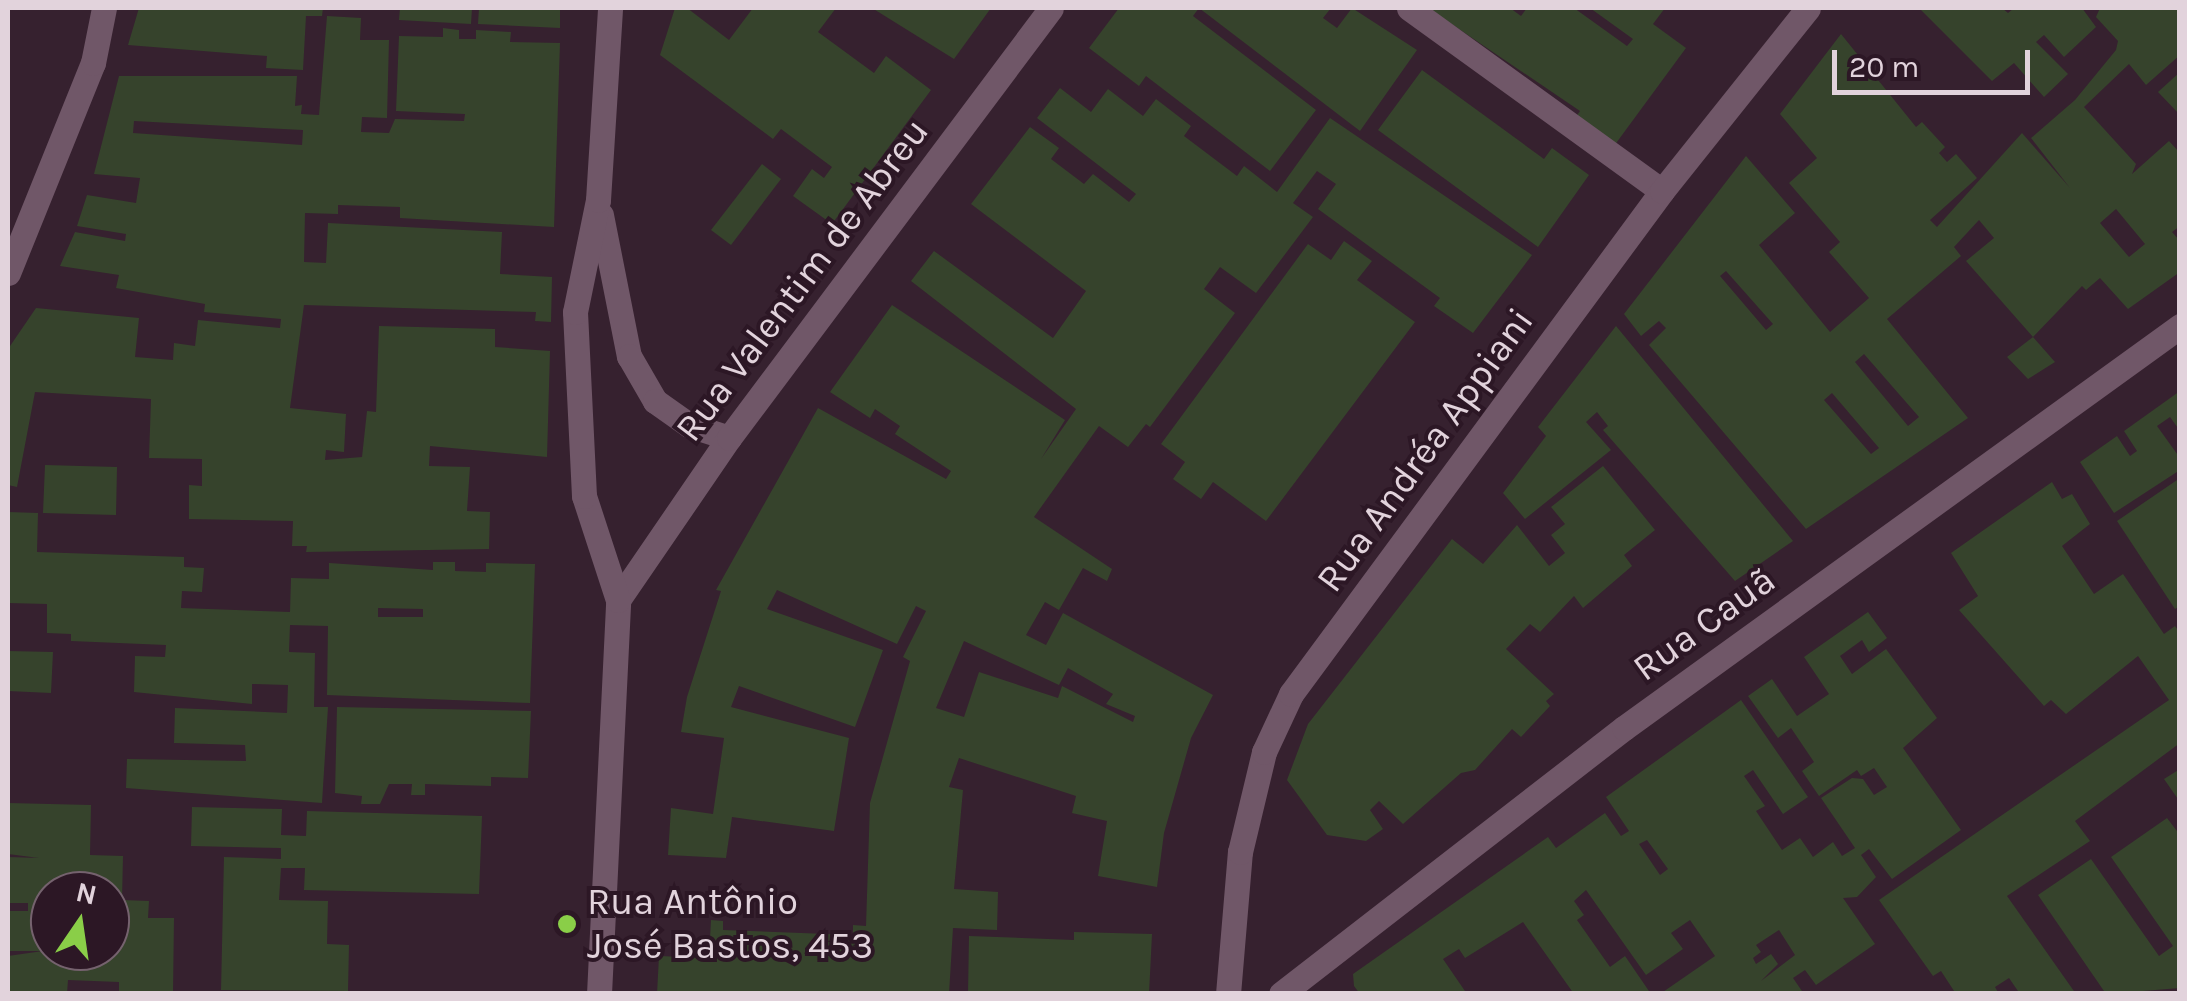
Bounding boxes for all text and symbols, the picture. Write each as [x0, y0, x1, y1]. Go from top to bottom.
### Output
scale bar [1837, 30, 2034, 92]
text: 20 m [1849, 49, 1919, 85]
street label: Rua Valentim de Abreu [666, 110, 938, 450]
street label: Rua Andréa Appiani [1307, 299, 1543, 601]
street label: Rua Cauã [1624, 557, 1784, 691]
north arrow [30, 871, 130, 971]
text: N [73, 875, 100, 912]
place label: Rua Antônio José Bastos, 453 [587, 879, 873, 968]
marker: Rua Antônio José Bastos, 453 [556, 913, 578, 935]

